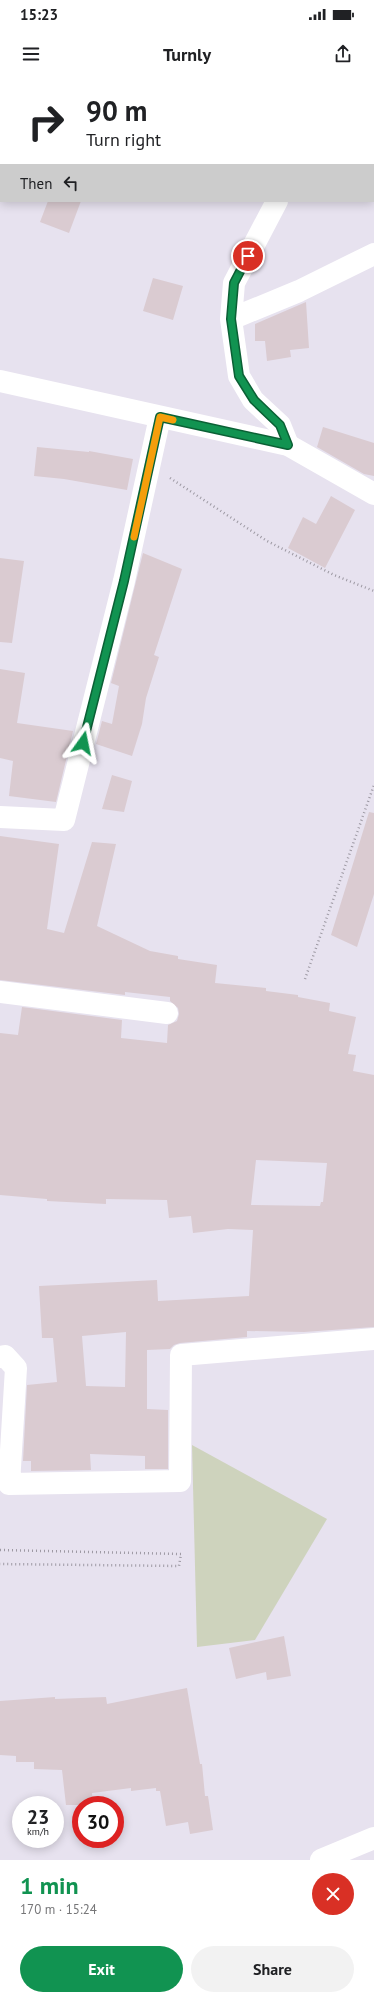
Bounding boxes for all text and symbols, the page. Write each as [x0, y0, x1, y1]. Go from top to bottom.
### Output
text: 15:23 [20, 5, 58, 24]
icon: menu [20, 43, 42, 65]
text: Turnly [163, 43, 211, 66]
icon: share [332, 43, 354, 65]
text: 90 m [86, 92, 147, 129]
icon: right [20, 96, 72, 148]
text: Turn right [86, 128, 161, 151]
icon: left [60, 172, 82, 194]
text: Then [20, 174, 52, 193]
pin [231, 239, 265, 273]
icon: arrive [237, 245, 259, 267]
position arrow [62, 722, 104, 764]
speed limit sign: 30 [72, 1796, 124, 1848]
text: 23 [27, 1804, 49, 1830]
text: km/h [27, 1825, 49, 1838]
text: 1 min [20, 1870, 79, 1901]
button: close [312, 1873, 354, 1915]
text: 170 m · 15:24 [20, 1901, 97, 1918]
button: Exit [20, 1946, 183, 1992]
button: Share [191, 1946, 354, 1992]

